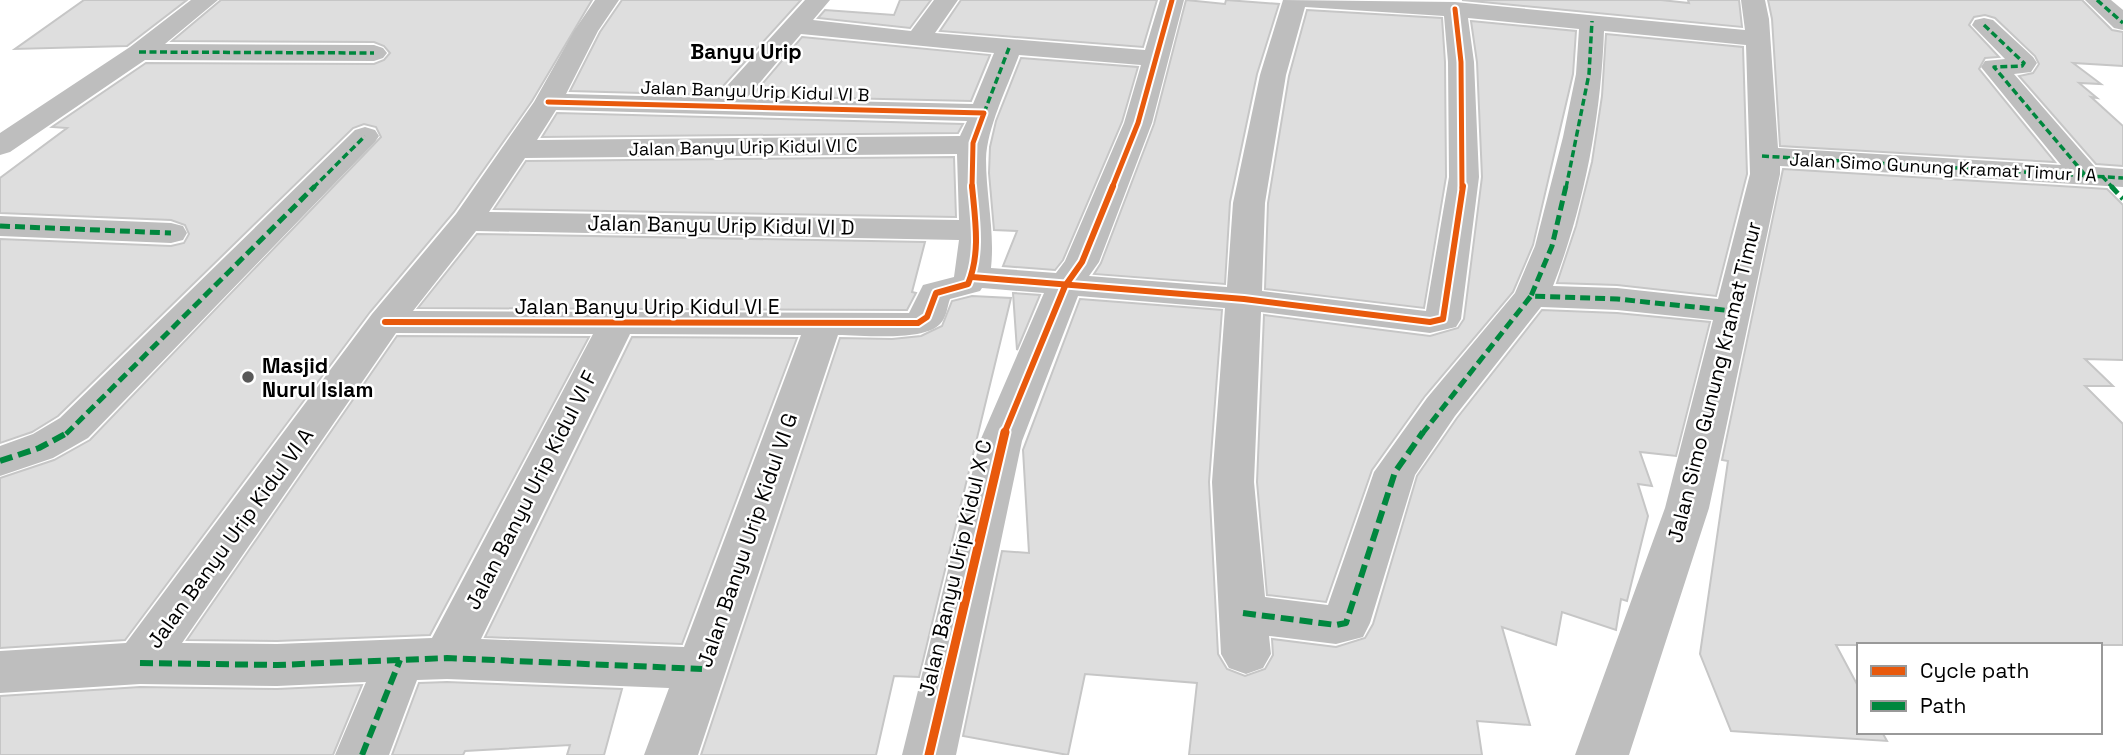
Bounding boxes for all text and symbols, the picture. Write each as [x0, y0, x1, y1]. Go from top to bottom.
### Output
district label: Banyu Urip [690, 38, 802, 65]
street label: Jalan Banyu Urip Kidul VI B [640, 76, 870, 106]
street label: Jalan Banyu Urip Kidul VI C [628, 134, 858, 160]
street label: Jalan Simo Gunung Kramat Timur I A [1789, 147, 2097, 187]
street label: Jalan Banyu Urip Kidul VI D [587, 209, 855, 241]
street label: Jalan Simo Gunung Kramat Timur [1661, 218, 1767, 546]
street label: Jalan Banyu Urip Kidul VI E [514, 293, 780, 320]
place label: Masjid Nurul Islam [262, 352, 373, 403]
street label: Jalan Banyu Urip Kidul VI F [459, 366, 603, 614]
marker: Masjid Nurul Islam [240, 369, 256, 385]
street label: Jalan Banyu Urip Kidul VI G [691, 409, 803, 671]
street label: Jalan Banyu Urip Kidul VI A [141, 422, 319, 654]
street label: Jalan Banyu Urip Kidul X C [912, 437, 998, 699]
legend [1857, 643, 2102, 734]
text: Cycle path [1920, 657, 2029, 684]
text: Path [1920, 692, 1966, 719]

